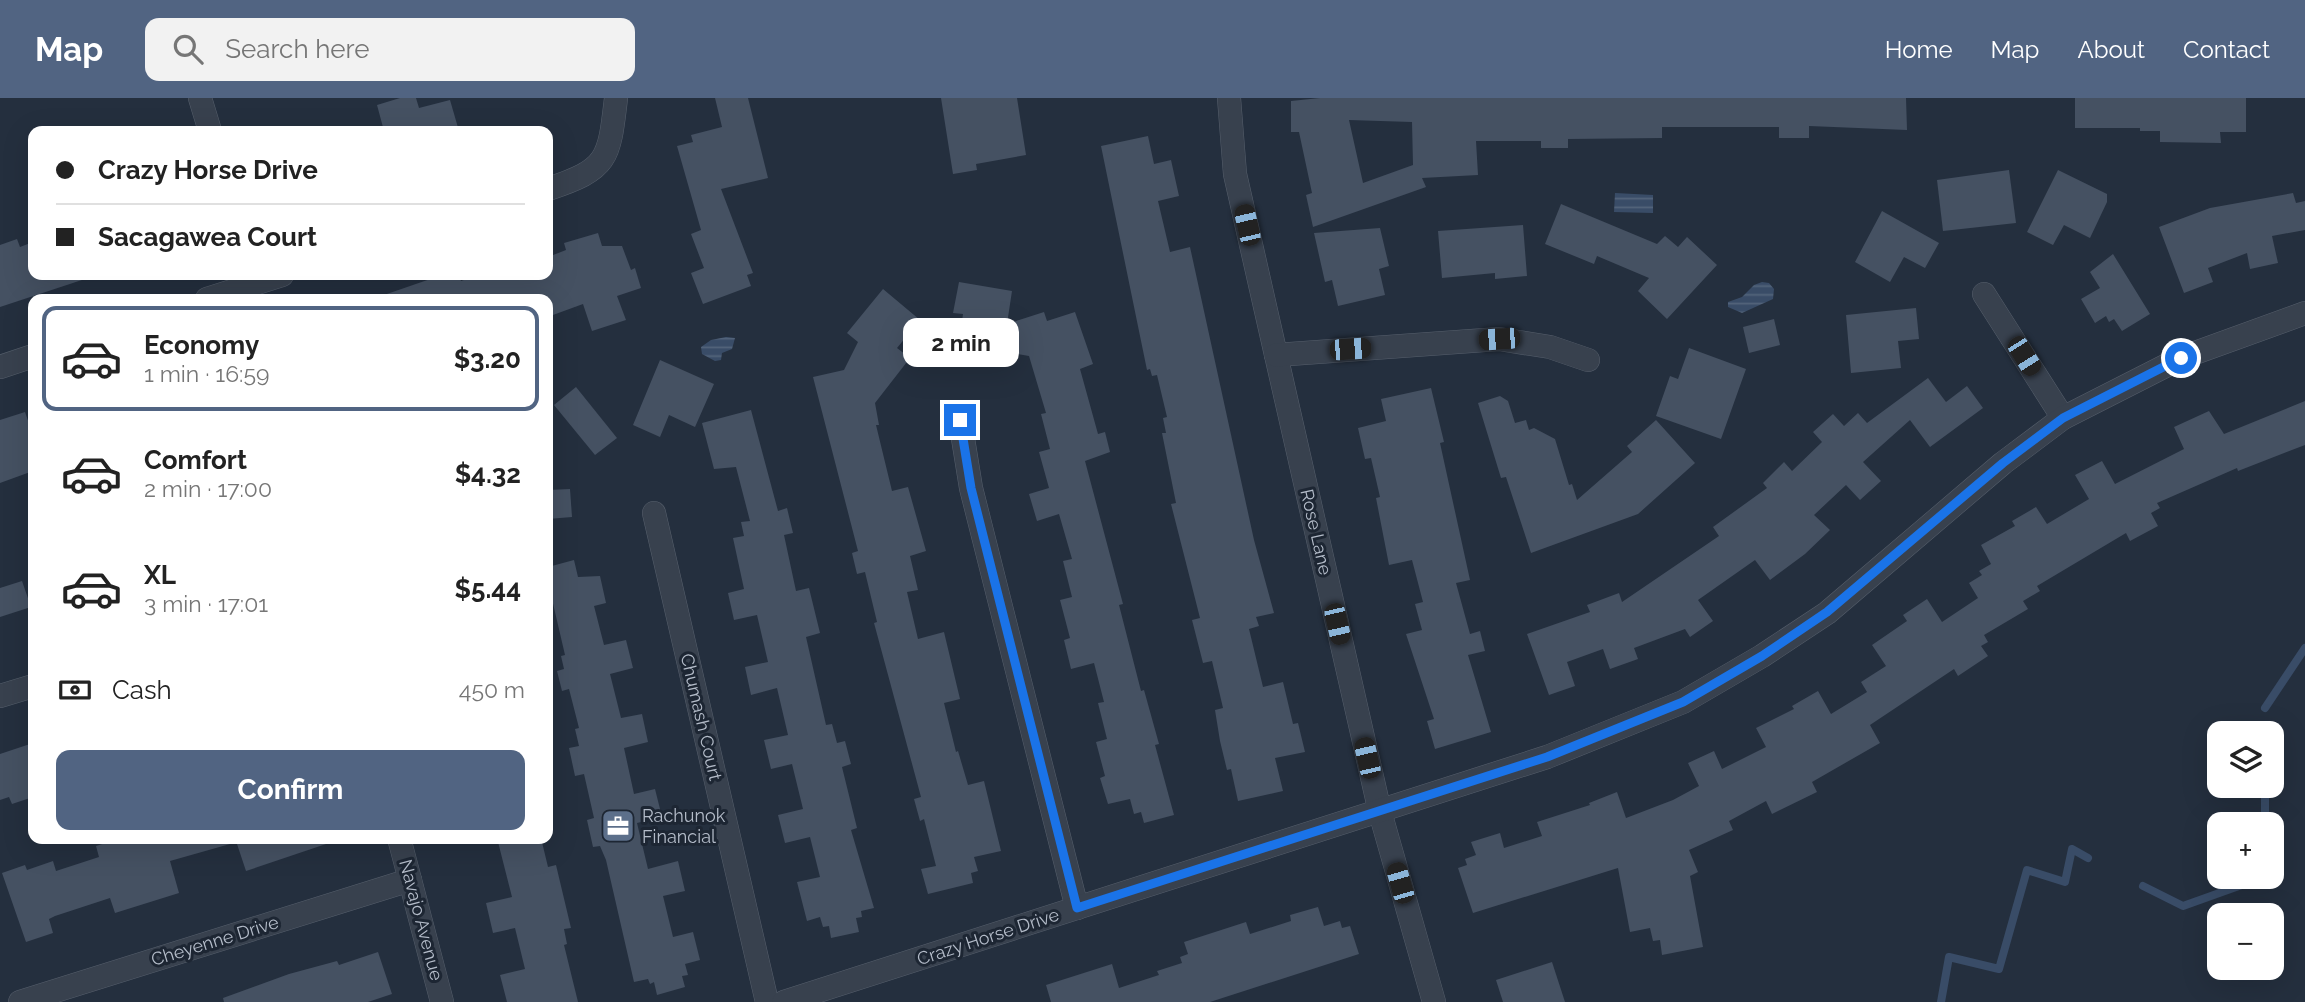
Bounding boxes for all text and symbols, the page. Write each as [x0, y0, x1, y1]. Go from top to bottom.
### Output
search box [145, 18, 635, 81]
text: Map [35, 30, 103, 69]
icon: search [169, 30, 207, 68]
text: Search here [225, 34, 370, 64]
text: Home [1885, 35, 1953, 64]
text: Map [1991, 35, 2039, 64]
text: About [2077, 35, 2145, 64]
text: Contact [2183, 35, 2270, 64]
text: Crazy Horse Drive [98, 155, 318, 185]
car [1233, 202, 1262, 248]
text: Sacagawea Court [98, 222, 317, 252]
callout: 2 min [902, 318, 1018, 368]
icon: car [60, 327, 123, 390]
car [1478, 327, 1521, 351]
text: 2 min [931, 329, 991, 356]
text: Economy [144, 330, 259, 360]
car [2004, 333, 2045, 379]
car [1329, 337, 1372, 361]
route start [2165, 342, 2197, 374]
text: $3.20 [454, 344, 521, 374]
text: 1 min · 16:59 [144, 360, 269, 387]
route end [944, 404, 976, 436]
icon: car [60, 442, 123, 505]
text: Comfort [144, 445, 247, 475]
text: $4.32 [455, 459, 521, 489]
text: 2 min · 17:00 [144, 475, 272, 502]
street label: Rose Lane [1296, 487, 1337, 577]
icon: car [60, 557, 123, 620]
text: XL [144, 560, 176, 590]
text: $5.44 [455, 574, 521, 604]
text: 3 min · 17:01 [144, 590, 268, 617]
car [1323, 601, 1352, 647]
street label: Chumash Court [677, 651, 726, 782]
icon: cash [56, 671, 94, 709]
text: Cash [112, 675, 172, 705]
text: 450 m [459, 676, 525, 703]
map controls [2207, 721, 2284, 980]
button: layers [2207, 721, 2284, 798]
car [1353, 735, 1382, 781]
button: Confirm [56, 750, 525, 830]
place label: Rachunok Financial [642, 805, 726, 847]
office icon: Rachunok Financial [599, 807, 637, 845]
button: + [2207, 812, 2284, 889]
street label: Navajo Avenue [395, 857, 448, 983]
car [1385, 860, 1416, 906]
button: − [2207, 903, 2284, 980]
street label: Crazy Horse Drive [914, 904, 1062, 969]
street label: Cheyenne Drive [149, 911, 282, 970]

